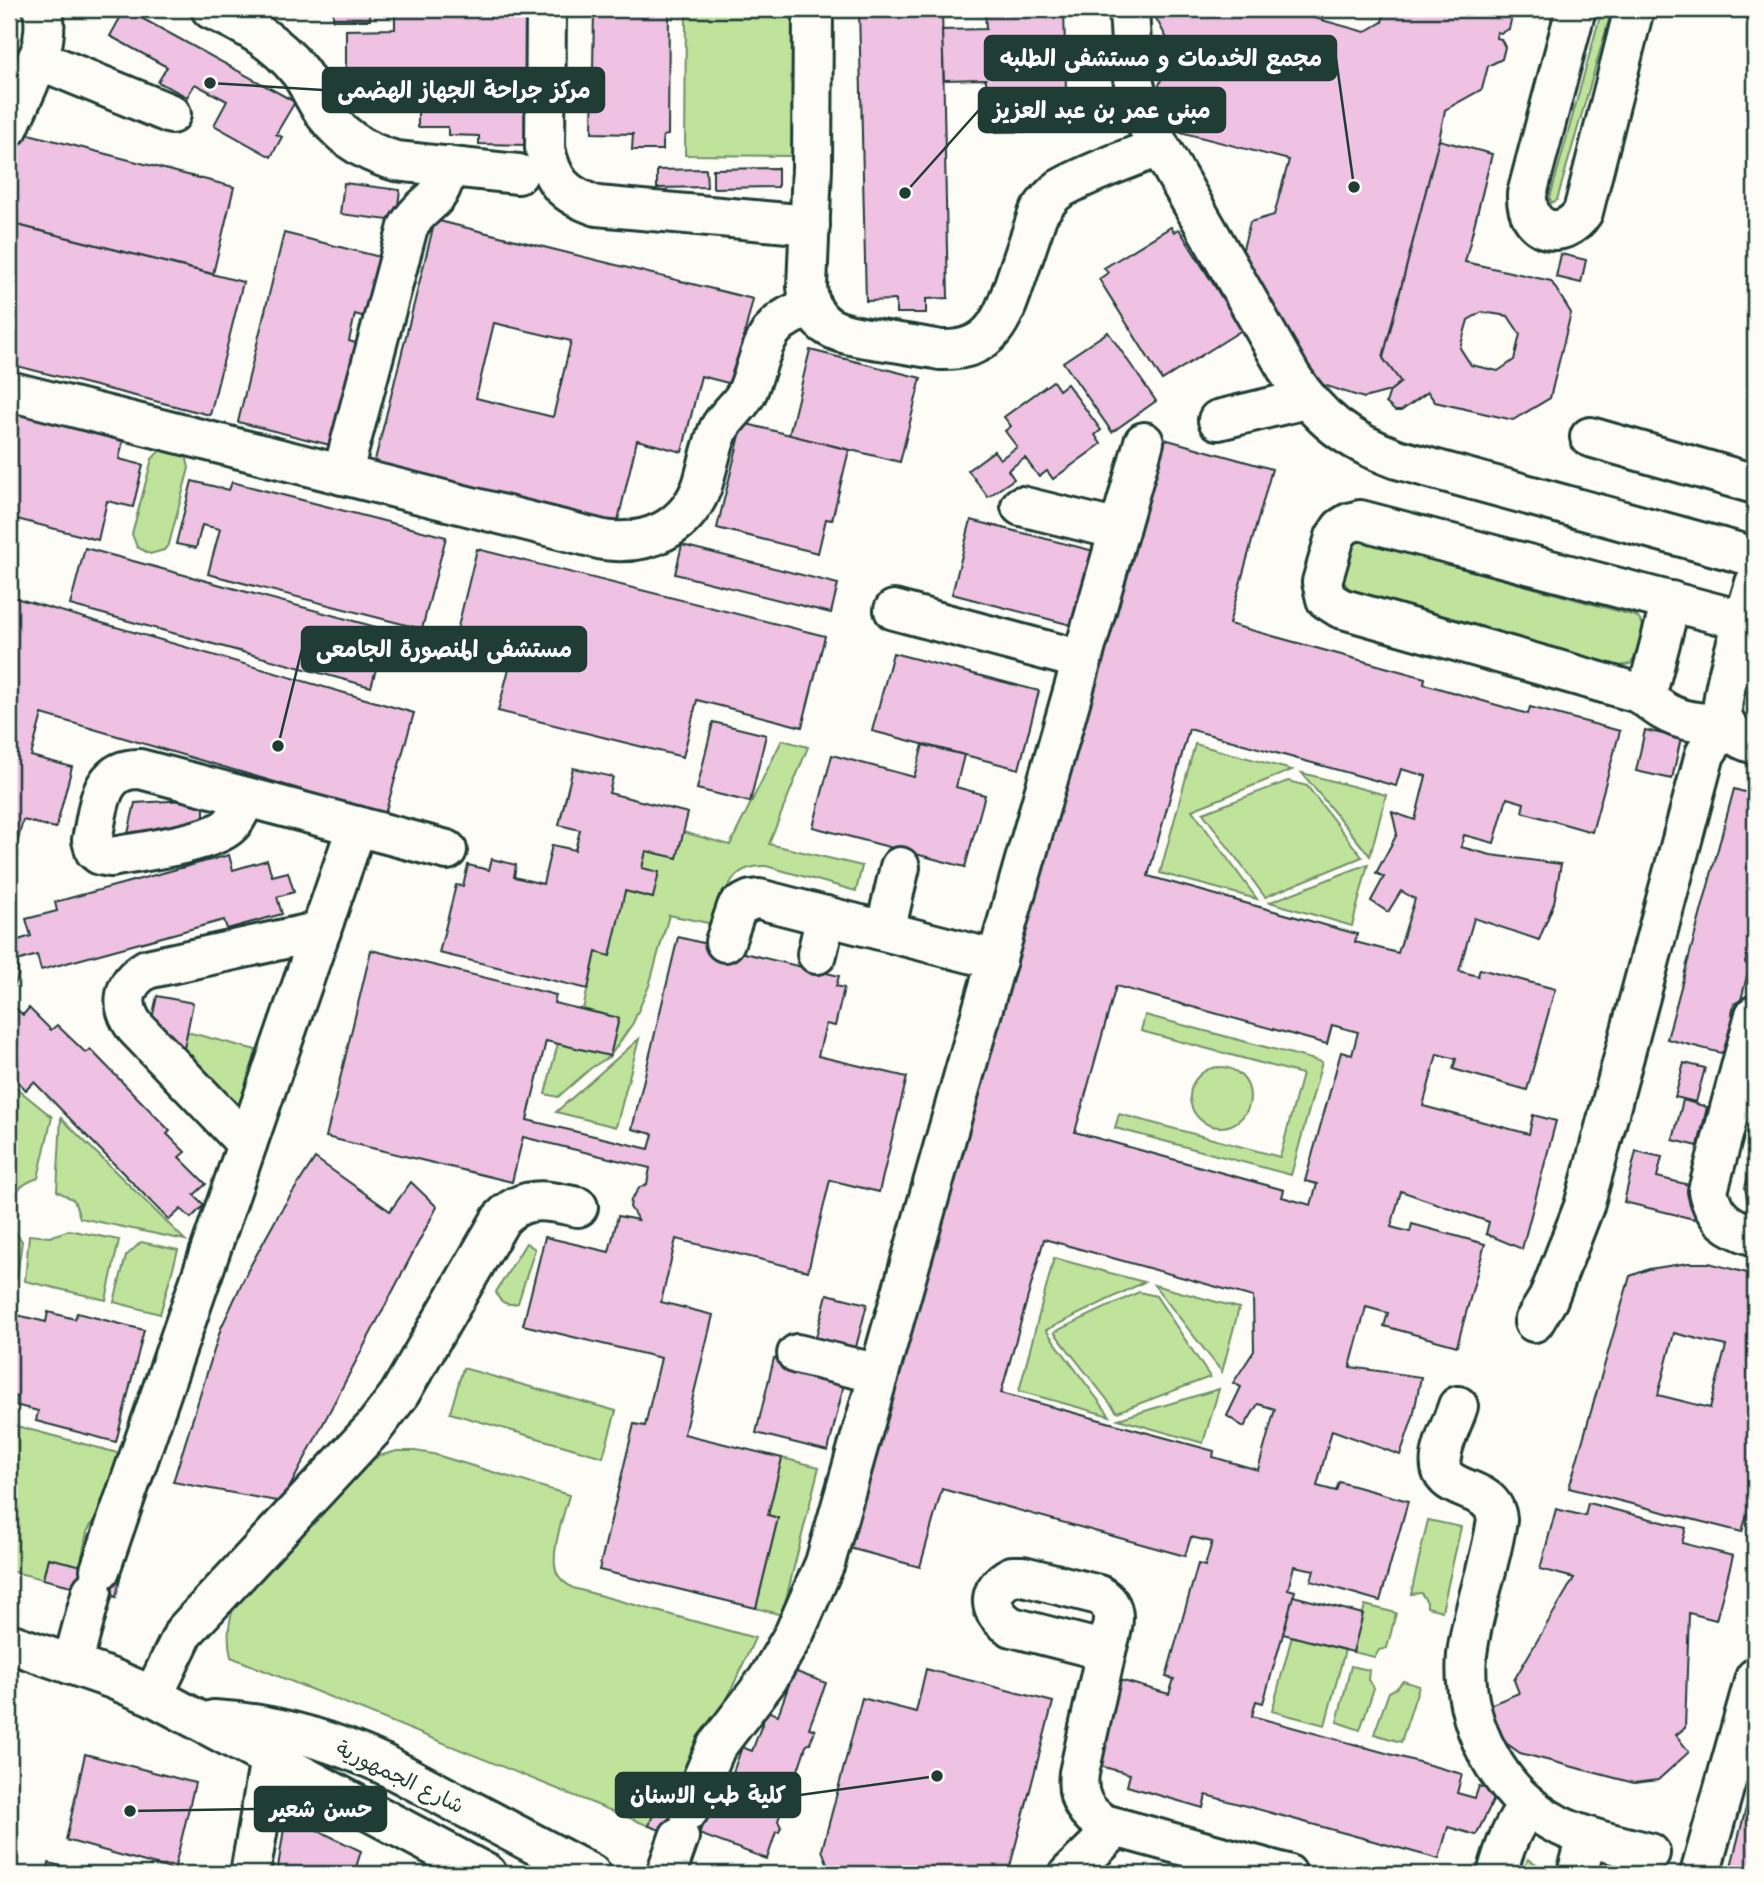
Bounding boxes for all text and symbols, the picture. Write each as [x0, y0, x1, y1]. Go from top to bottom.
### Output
callout: مجمع الخدمات و مستشفى الطلبه [985, 36, 1336, 80]
text: مجمع الخدمات و مستشفى الطلبه [1000, 45, 1322, 75]
callout: مركز جراحة الجهاز الهضمى [323, 68, 604, 112]
text: مركز جراحة الجهاز الهضمى [337, 77, 591, 105]
callout: مبنى عمر بن عبد العزيز [979, 88, 1225, 132]
text: مبنى عمر بن عبد العزيز [991, 97, 1211, 125]
callout: مستشفى المنصورة الجامعى [302, 627, 586, 671]
text: مستشفى المنصورة الجامعى [316, 636, 572, 664]
street label: شارع الجمهورية [331, 1736, 468, 1821]
callout: كلية طب الاسنان [616, 1773, 800, 1817]
text: كلية طب الاسنان [630, 1782, 787, 1809]
callout: حسن شعير [255, 1787, 386, 1831]
text: حسن شعير [268, 1796, 372, 1823]

